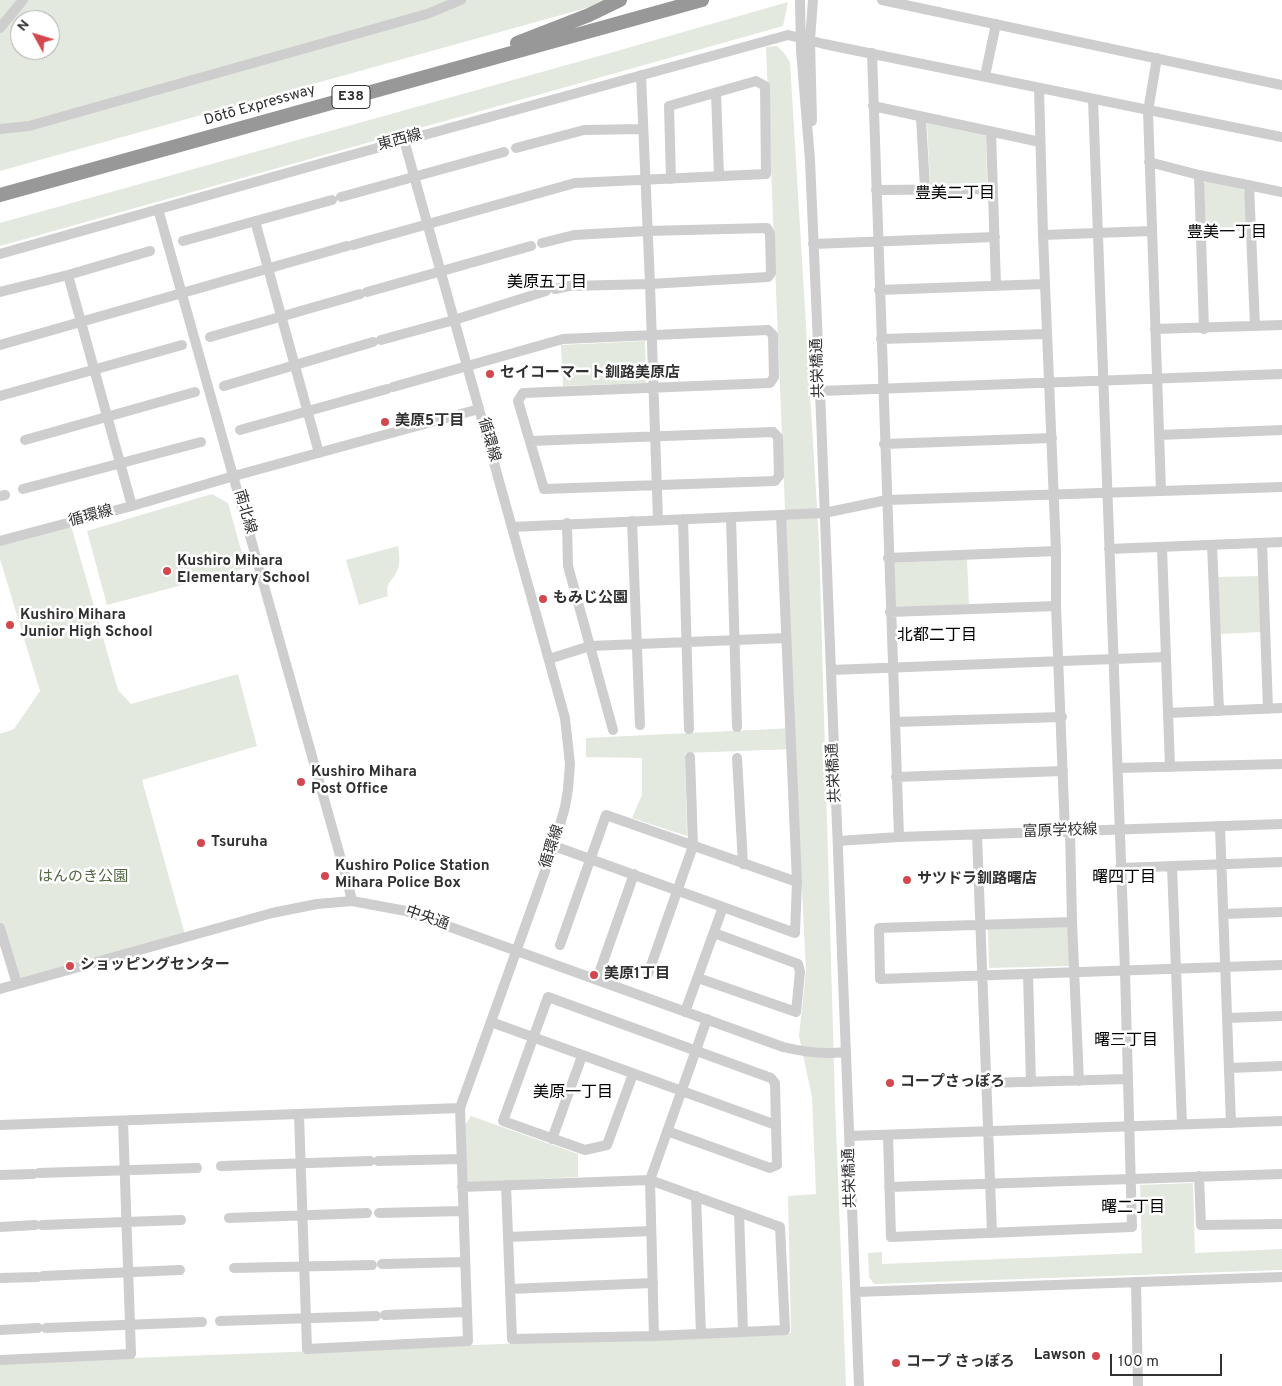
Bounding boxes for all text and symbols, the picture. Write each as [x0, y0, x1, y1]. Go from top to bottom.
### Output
north arrow [10, 10, 60, 60]
text: N [14, 17, 34, 35]
street label: Dōtō Expressway [202, 82, 318, 130]
road number: E38 [332, 85, 370, 108]
street label: 東西線 [376, 126, 424, 156]
district label: 豊美二丁目 [915, 185, 995, 205]
district label: 豊美一丁目 [1187, 224, 1267, 244]
district label: 美原五丁目 [507, 274, 587, 294]
street label: 共栄橋通 [809, 338, 829, 398]
place label: セイコーマート釧路美原店 [500, 365, 680, 383]
marker: セイコーマート釧路美原店 [484, 368, 496, 380]
place label: 美原5丁目 [395, 413, 464, 431]
marker: 美原5丁目 [379, 416, 391, 428]
street label: 循環線 [473, 416, 503, 464]
street label: 南北線 [229, 488, 259, 536]
street label: 循環線 [67, 502, 115, 532]
place label: Kushiro Mihara Elementary School [177, 553, 310, 588]
marker: Kushiro Mihara Elementary School [161, 565, 173, 577]
place label: もみじ公園 [553, 590, 628, 608]
marker: もみじ公園 [537, 593, 549, 605]
place label: Kushiro Mihara Junior High School [20, 607, 153, 642]
marker: Kushiro Mihara Junior High School [4, 619, 16, 631]
district label: 北都二丁目 [897, 627, 977, 647]
street label: 共栄橋通 [824, 743, 846, 803]
place label: Kushiro Mihara Post Office [311, 764, 417, 799]
marker: Kushiro Mihara Post Office [295, 776, 307, 788]
street label: 富原学校線 [1022, 822, 1098, 842]
street label: 循環線 [537, 823, 569, 871]
place label: Tsuruha [211, 834, 267, 852]
marker: Tsuruha [195, 837, 207, 849]
place label: Kushiro Police Station Mihara Police Box [335, 858, 490, 893]
park label: はんのき公園 [38, 869, 128, 887]
district label: 曙四丁目 [1092, 869, 1156, 889]
marker: Kushiro Police Station Mihara Police Box [319, 870, 331, 882]
place label: サツドラ釧路曙店 [917, 871, 1037, 889]
marker: サツドラ釧路曙店 [901, 874, 913, 886]
street label: 中央通 [403, 903, 451, 935]
place label: ショッピングセンター [80, 957, 230, 975]
marker: ショッピングセンター [64, 960, 76, 972]
place label: 美原1丁目 [604, 966, 670, 984]
marker: 美原1丁目 [588, 969, 600, 981]
district label: 曙三丁目 [1094, 1032, 1158, 1052]
place label: コープさっぽろ [900, 1074, 1005, 1092]
marker: コープさっぽろ [884, 1077, 896, 1089]
district label: 美原一丁目 [533, 1084, 613, 1104]
street label: 共栄橋通 [841, 1148, 861, 1208]
district label: 曙二丁目 [1101, 1199, 1165, 1219]
scale bar [1112, 1344, 1224, 1376]
place label: Lawson [1034, 1347, 1086, 1365]
marker: Lawson [1090, 1350, 1102, 1362]
text: 100 m [1118, 1353, 1159, 1372]
place label: コープ さっぽろ [906, 1354, 1015, 1372]
marker: コープ さっぽろ [890, 1357, 902, 1369]

